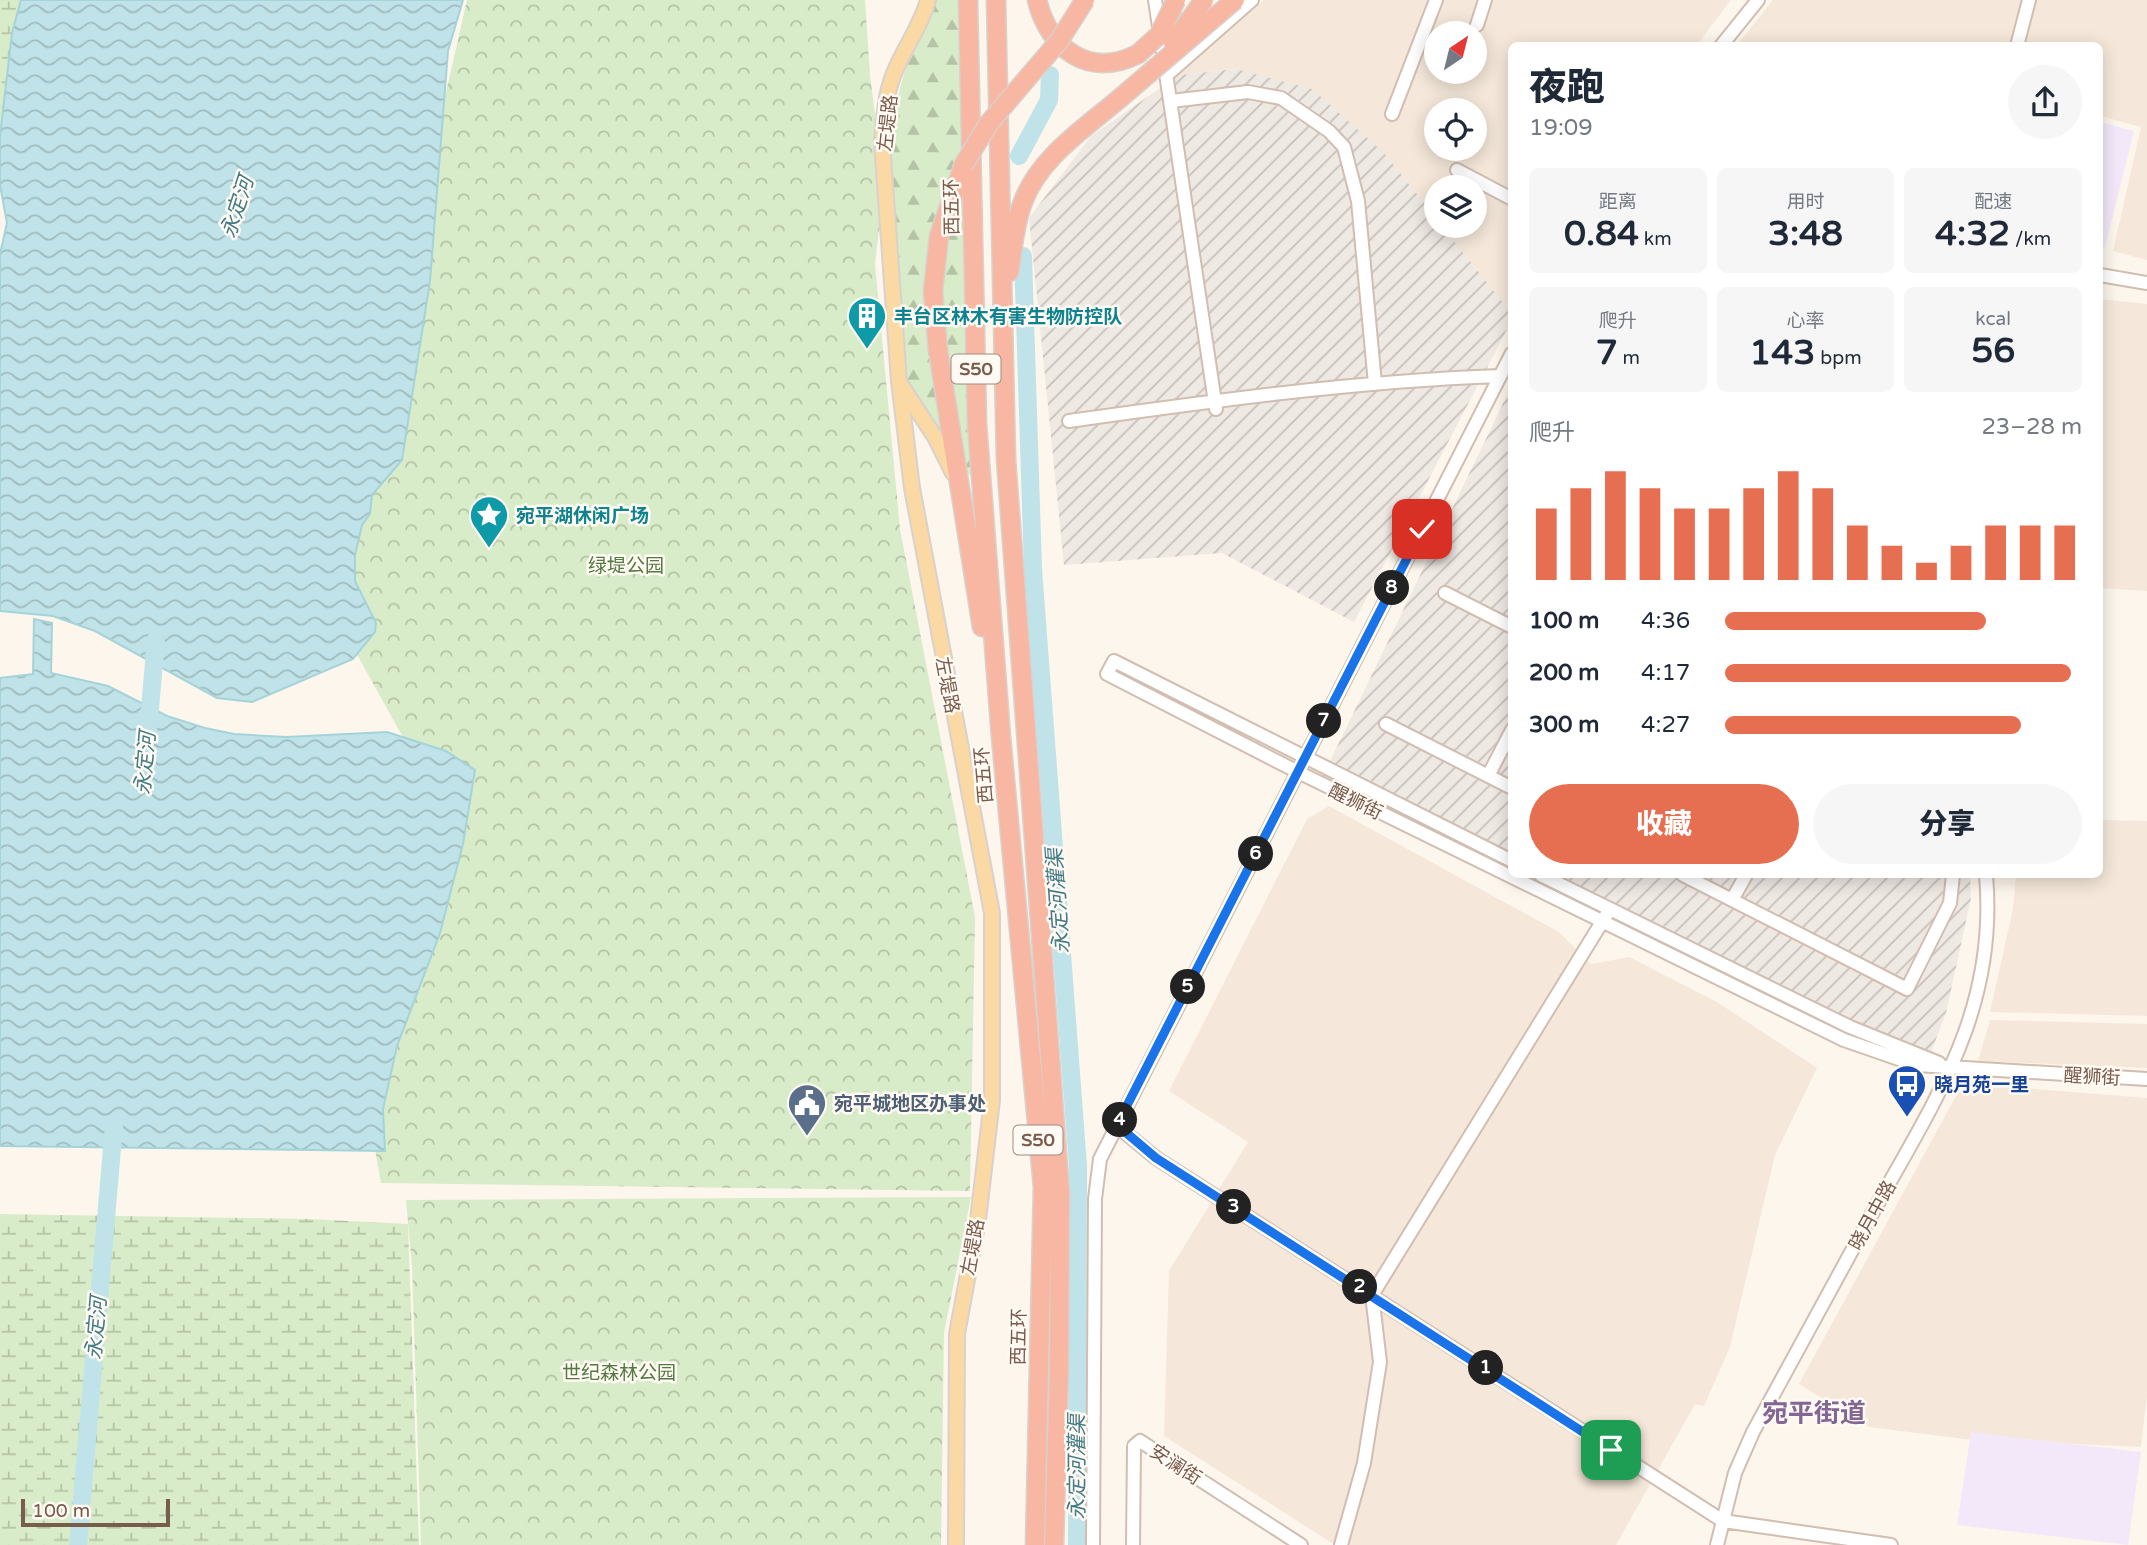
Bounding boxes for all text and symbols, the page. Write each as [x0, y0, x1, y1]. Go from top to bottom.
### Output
north arrow [1424, 21, 1488, 84]
map controls [1424, 21, 1487, 238]
text: 夜跑 [1529, 65, 1605, 111]
button: share [2008, 65, 2082, 139]
street label: 左堤路 [874, 94, 902, 153]
button: locate [1424, 98, 1487, 161]
text: 19:09 [1529, 114, 1593, 142]
water label: 永定河 [216, 170, 260, 241]
button: layers [1424, 175, 1487, 238]
street label: 西五环 [941, 178, 963, 236]
text: 距离 [1599, 191, 1637, 213]
text: 用时 [1786, 191, 1825, 213]
text: 配速 [1974, 191, 2012, 213]
text: 0.84 [1564, 213, 1639, 255]
text: 3:48 [1768, 213, 1843, 255]
text: 4:32 [1935, 213, 2010, 255]
text: km [1639, 228, 1672, 250]
text: /km [2010, 228, 2051, 250]
building icon: 丰台区林木有害生物防控队 [846, 295, 888, 350]
place label: 丰台区林木有害生物防控队 [894, 306, 1122, 328]
text: kcal [1975, 308, 2011, 330]
text: 爬升 [1599, 310, 1637, 332]
text: 心率 [1786, 310, 1825, 332]
text: 56 [1971, 330, 2015, 372]
text: 7 [1596, 332, 1618, 374]
text: 143 [1749, 332, 1815, 374]
text: m [1618, 347, 1640, 369]
text: bpm [1815, 347, 1862, 369]
road number: S50 [951, 354, 1000, 384]
text: 23–28 m [1981, 413, 2082, 441]
text: 爬升 [1529, 419, 1575, 447]
place icon: 宛平湖休闲广场 [468, 494, 510, 549]
pin [1392, 499, 1452, 559]
place label: 宛平湖休闲广场 [516, 505, 649, 527]
icon: check [1403, 510, 1441, 548]
park label: 绿堤公园 [588, 555, 664, 577]
pin: 8 [1374, 570, 1410, 606]
text: 8 [1386, 576, 1397, 598]
text: 100 m [1529, 607, 1599, 635]
text: 4:36 [1641, 607, 1690, 635]
street label: 左堤路 [931, 655, 963, 715]
text: 200 m [1529, 659, 1599, 687]
text: 4:17 [1641, 659, 1690, 687]
pin: 7 [1306, 704, 1342, 738]
text: 7 [1318, 709, 1329, 731]
text: 300 m [1529, 711, 1599, 739]
text: 4:27 [1641, 711, 1690, 739]
water label: 永定河 [130, 727, 161, 796]
street label: 西五环 [971, 746, 997, 804]
street label: 醒狮街 [1325, 780, 1386, 824]
button: 收藏 [1529, 784, 1799, 864]
button: 分享 [1813, 784, 2082, 864]
pin: 6 [1238, 836, 1274, 872]
text: 6 [1250, 842, 1261, 864]
water label: 永定河灌渠 [1042, 845, 1075, 954]
pin: 5 [1170, 970, 1206, 1004]
text: 5 [1182, 975, 1193, 997]
bus stop icon: 晓月苑一里 [1886, 1063, 1928, 1118]
street label: 醒狮街 [2063, 1065, 2121, 1089]
place label: 晓月苑一里 [1934, 1074, 2029, 1096]
public building icon: 宛平城地区办事处 [786, 1082, 828, 1137]
place label: 宛平城地区办事处 [834, 1093, 986, 1115]
pin: 4 [1102, 1102, 1138, 1138]
text: 4 [1114, 1108, 1125, 1130]
road number: S50 [1014, 1126, 1062, 1154]
street label: 晓月中路 [1845, 1177, 1901, 1254]
pin: 3 [1216, 1190, 1252, 1224]
text: 3 [1228, 1195, 1239, 1217]
street label: 左堤路 [957, 1217, 989, 1277]
pin: 2 [1342, 1270, 1378, 1304]
text: 2 [1354, 1275, 1365, 1297]
water label: 永定河 [81, 1292, 112, 1361]
street label: 西五环 [1008, 1308, 1030, 1366]
pin: 1 [1468, 1350, 1504, 1386]
text: 1 [1480, 1356, 1491, 1378]
park label: 世纪森林公园 [562, 1362, 676, 1384]
district label: 宛平街道 [1762, 1398, 1866, 1429]
water label: 永定河灌渠 [1065, 1412, 1090, 1520]
pin [1581, 1420, 1641, 1480]
icon: arrive [1592, 1431, 1630, 1469]
street label: 安澜街 [1146, 1440, 1205, 1490]
scale bar [21, 1496, 170, 1528]
text: 100 m [32, 1500, 90, 1522]

